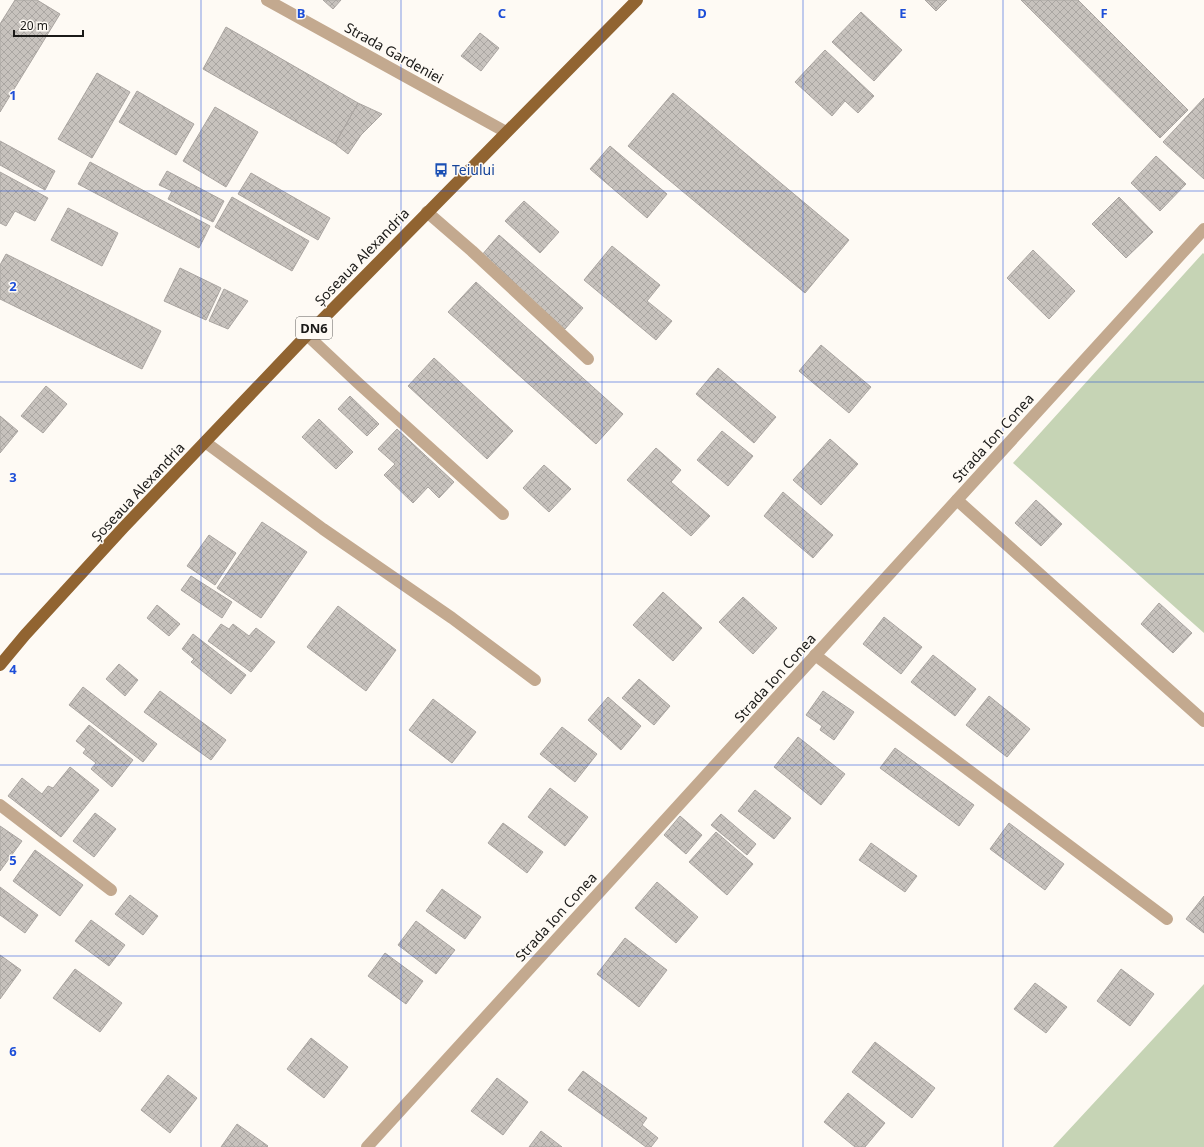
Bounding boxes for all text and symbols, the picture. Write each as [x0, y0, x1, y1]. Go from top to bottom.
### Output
text: B [297, 4, 305, 22]
text: C [498, 4, 506, 22]
text: D [697, 4, 707, 22]
text: E [899, 4, 907, 22]
text: F [1100, 4, 1108, 22]
scale bar [14, 12, 83, 38]
text: 20 m [20, 17, 48, 34]
street label: Strada Gardeniei [342, 18, 447, 88]
text: 1 [9, 86, 17, 104]
place label: Teiului [452, 160, 495, 179]
bus stop icon: Teiului [433, 162, 449, 178]
street label: Șoseaua Alexandria [310, 204, 413, 310]
text: 2 [9, 277, 17, 295]
road number: DN6 [296, 317, 332, 339]
street label: Strada Ion Conea [948, 389, 1038, 486]
street label: Șoseaua Alexandria [87, 438, 188, 545]
text: 3 [9, 468, 17, 486]
street label: Strada Ion Conea [730, 629, 820, 726]
text: 4 [9, 660, 17, 678]
text: 5 [9, 851, 17, 869]
street label: Strada Ion Conea [511, 868, 601, 965]
text: 6 [9, 1042, 17, 1060]

